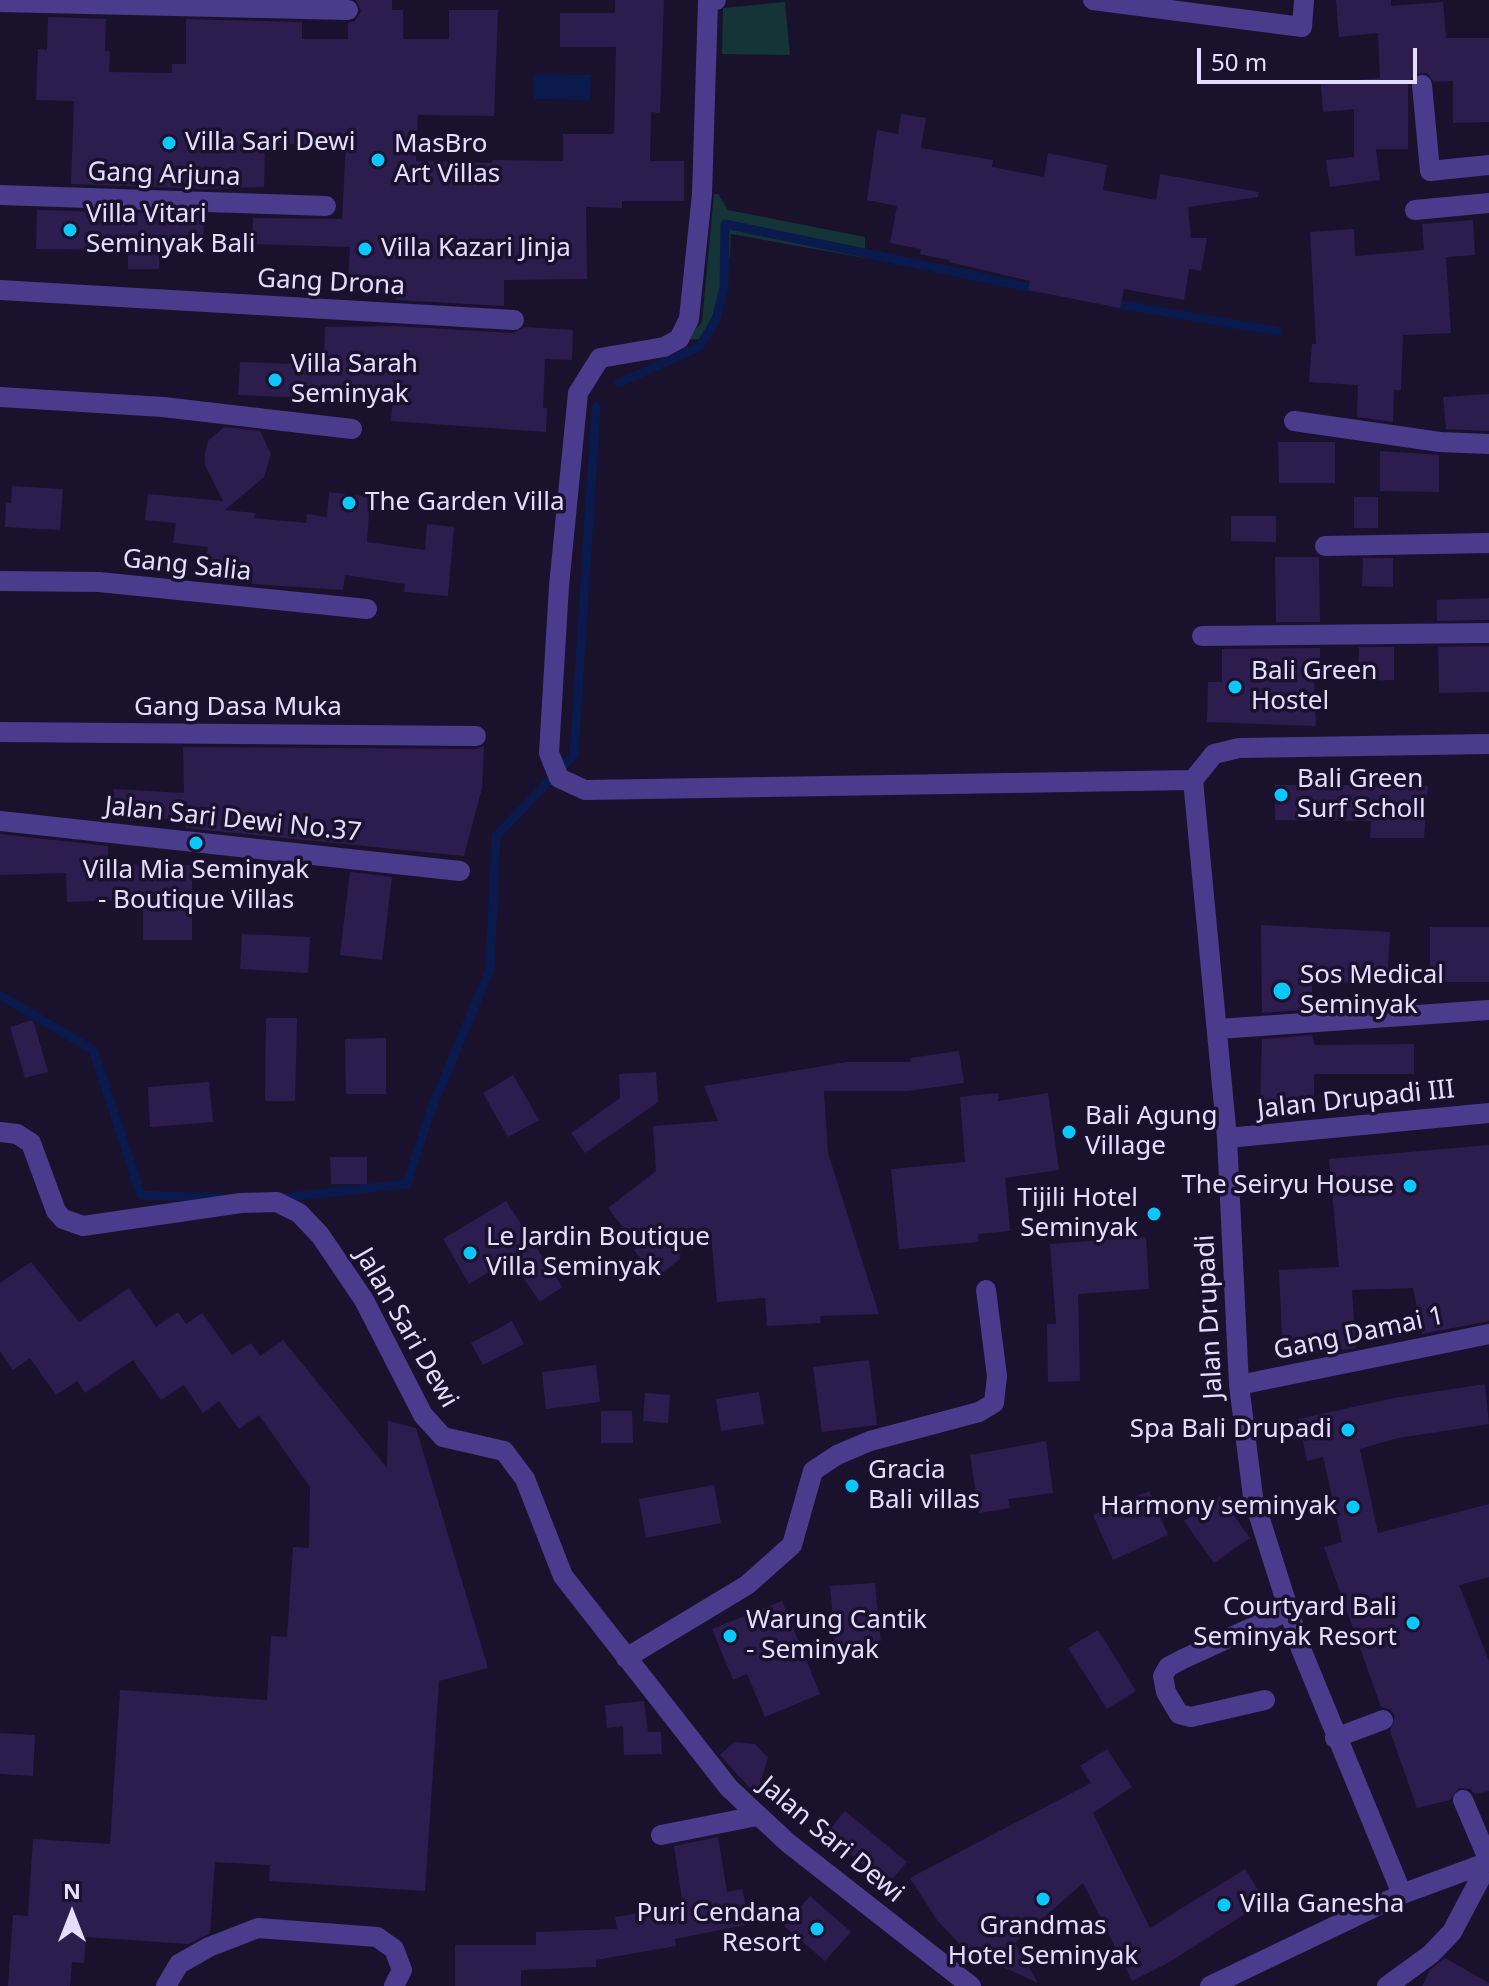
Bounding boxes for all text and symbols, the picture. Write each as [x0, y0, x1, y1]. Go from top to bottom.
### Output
scale bar [1201, 32, 1421, 82]
text: 50 m [1211, 45, 1267, 78]
place label: Villa Sari Dewi [185, 127, 355, 159]
place label: MasBro Art Villas [394, 129, 500, 190]
marker: Villa Sari Dewi [160, 134, 178, 152]
marker: MasBro Art Villas [369, 151, 387, 169]
street label: Gang Arjuna [87, 157, 241, 193]
place label: Villa Vitari Seminyak Bali [86, 199, 255, 260]
marker: Villa Vitari Seminyak Bali [61, 221, 79, 239]
place label: Villa Kazari Jinja [381, 233, 571, 265]
marker: Villa Kazari Jinja [356, 240, 374, 258]
street label: Gang Drona [256, 264, 406, 302]
place label: Villa Sarah Seminyak [291, 349, 418, 410]
marker: Villa Sarah Seminyak [266, 371, 284, 389]
place label: The Garden Villa [365, 487, 564, 519]
marker: The Garden Villa [340, 494, 358, 512]
street label: Gang Salia [121, 544, 253, 588]
place label: Bali Green Hostel [1251, 656, 1377, 718]
marker: Bali Green Hostel [1226, 678, 1244, 696]
street label: Gang Dasa Muka [134, 692, 342, 724]
place label: Bali Green Surf Scholl [1297, 764, 1426, 826]
marker: Bali Green Surf Scholl [1272, 786, 1290, 804]
street label: Jalan Sari Dewi No.37 [103, 791, 363, 849]
marker: Villa Mia Seminyak - Boutique Villas [187, 834, 205, 852]
place label: Villa Mia Seminyak - Boutique Villas [83, 855, 309, 916]
place label: Sos Medical Seminyak [1300, 960, 1444, 1022]
marker: Sos Medical Seminyak [1271, 980, 1293, 1002]
street label: Jalan Drupadi III [1256, 1074, 1456, 1126]
place label: Bali Agung Village [1085, 1101, 1217, 1162]
marker: Bali Agung Village [1060, 1123, 1078, 1141]
place label: The Seiryu House [1181, 1170, 1394, 1202]
marker: The Seiryu House [1401, 1177, 1419, 1195]
place label: Tijili Hotel Seminyak [1017, 1183, 1138, 1244]
marker: Tijili Hotel Seminyak [1145, 1205, 1163, 1223]
place label: Le Jardin Boutique Villa Seminyak [486, 1222, 710, 1284]
street label: Jalan Drupadi [1190, 1234, 1230, 1400]
street label: Jalan Sari Dewi [348, 1243, 464, 1413]
marker: Le Jardin Boutique Villa Seminyak [461, 1244, 479, 1262]
street label: Gang Damai 1 [1271, 1301, 1447, 1367]
place label: Spa Bali Drupadi [1130, 1414, 1332, 1446]
marker: Spa Bali Drupadi [1339, 1421, 1357, 1439]
place label: Gracia Bali villas [868, 1455, 980, 1516]
marker: Gracia Bali villas [843, 1477, 861, 1495]
place label: Harmony seminyak [1100, 1491, 1337, 1523]
marker: Harmony seminyak [1344, 1498, 1362, 1516]
place label: Courtyard Bali Seminyak Resort [1193, 1592, 1397, 1654]
place label: Warung Cantik - Seminyak [746, 1605, 927, 1666]
marker: Courtyard Bali Seminyak Resort [1404, 1614, 1422, 1632]
marker: Warung Cantik - Seminyak [721, 1627, 739, 1645]
street label: Jalan Sari Dewi [752, 1770, 910, 1910]
north arrow [32, 1874, 112, 1954]
text: N [63, 1875, 81, 1905]
place label: Villa Ganesha [1240, 1889, 1404, 1921]
marker: Grandmas Hotel Seminyak [1034, 1890, 1052, 1908]
marker: Villa Ganesha [1215, 1896, 1233, 1914]
place label: Puri Cendana Resort [637, 1898, 801, 1960]
place label: Grandmas Hotel Seminyak [948, 1911, 1138, 1972]
marker: Puri Cendana Resort [808, 1920, 826, 1938]

